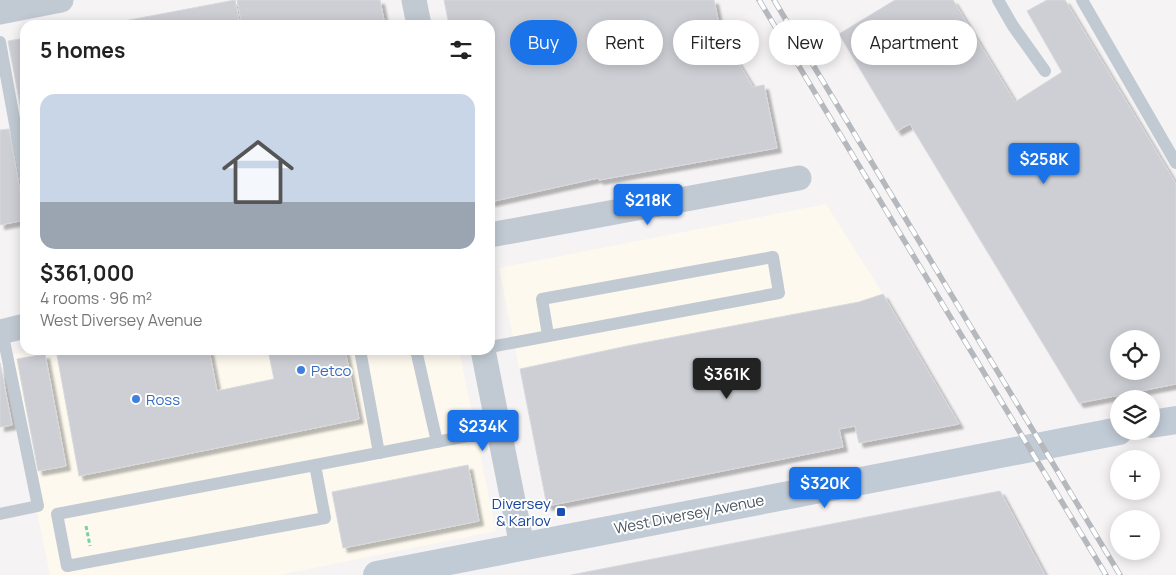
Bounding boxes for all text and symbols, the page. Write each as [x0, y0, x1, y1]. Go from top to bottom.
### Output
chip: Buy [510, 20, 577, 65]
chip: Rent [587, 20, 663, 65]
chip: Filters [673, 20, 759, 65]
chip: New [769, 20, 841, 65]
chip: Apartment [851, 20, 977, 65]
text: 5 homes [40, 36, 125, 64]
icon: filters [447, 36, 475, 64]
icon: home [213, 127, 303, 217]
pin: $258K [1009, 142, 1079, 185]
text: $258K [1019, 148, 1069, 170]
pin: $218K [613, 184, 683, 226]
text: $218K [625, 189, 671, 211]
text: $361,000 [40, 259, 134, 287]
text: 4 rooms · 96 m² [40, 287, 152, 309]
text: West Diversey Avenue [40, 309, 202, 331]
map controls [1110, 330, 1160, 560]
button: locate [1110, 330, 1160, 380]
pin: $361K [692, 358, 762, 400]
place label: Petco [311, 360, 352, 381]
text: $361K [704, 363, 750, 385]
marker: Petco [295, 364, 307, 376]
place label: Ross [146, 389, 180, 410]
button: layers [1110, 390, 1160, 440]
marker: Ross [130, 393, 142, 405]
pin: $234K [448, 410, 518, 452]
text: $234K [459, 415, 507, 437]
button: + [1110, 450, 1160, 500]
pin: $320K [790, 466, 860, 509]
text: $320K [800, 472, 850, 494]
street label: West Diversey Avenue [612, 489, 766, 539]
place label: Diversey & Karlov [492, 493, 551, 531]
marker: Diversey & Karlov [555, 506, 567, 518]
button: − [1110, 510, 1160, 560]

